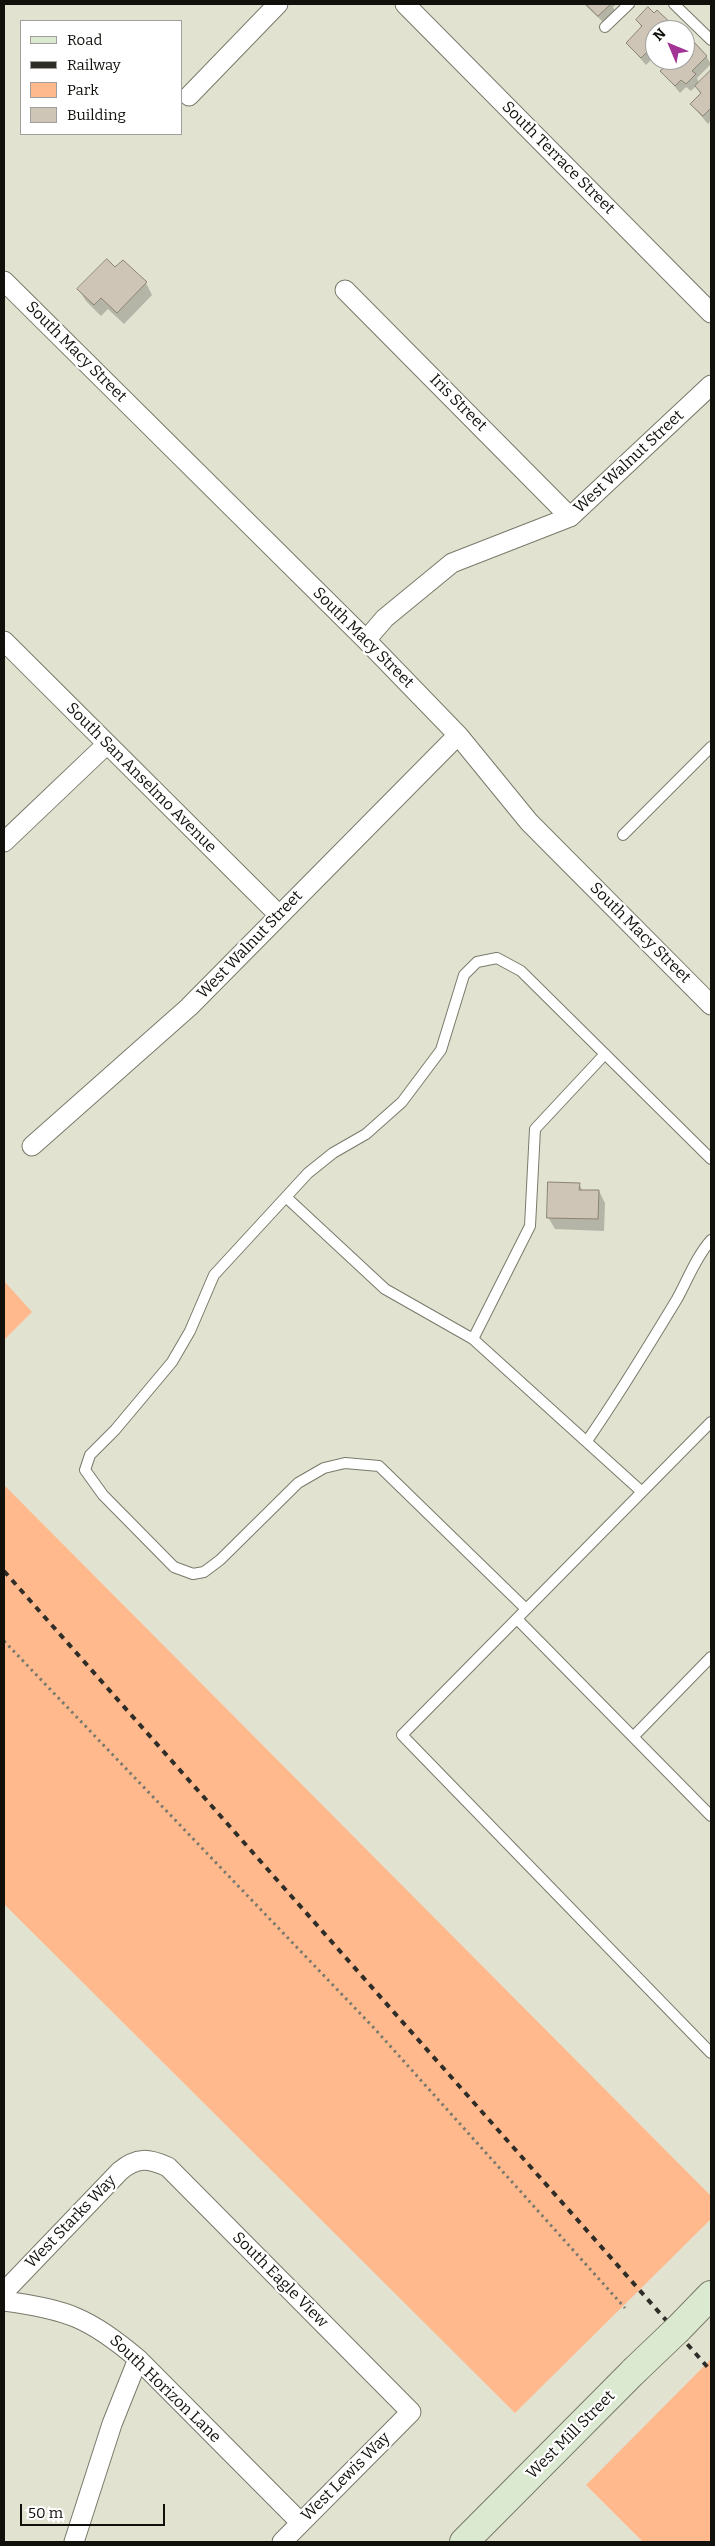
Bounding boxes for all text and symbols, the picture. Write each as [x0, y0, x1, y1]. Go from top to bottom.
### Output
legend [20, 20, 182, 135]
north arrow [645, 20, 695, 70]
text: N [650, 25, 670, 45]
text: Road [67, 31, 102, 49]
text: Railway [67, 56, 121, 74]
text: Park [67, 81, 99, 99]
street label: South Terrace Street [498, 98, 618, 218]
text: Building [67, 106, 126, 124]
street label: South Macy Street [22, 298, 130, 406]
street label: Iris Street [425, 370, 491, 436]
street label: West Walnut Street [570, 406, 688, 518]
street label: South Macy Street [309, 584, 417, 692]
street label: South San Anselmo Avenue [62, 699, 220, 857]
street label: South Macy Street [586, 879, 694, 987]
street label: West Walnut Street [193, 887, 307, 1003]
street label: West Starks Way [22, 2171, 120, 2273]
street label: South Eagle View [228, 2228, 332, 2332]
street label: South Horizon Lane [105, 2331, 225, 2447]
street label: West Mill Street [523, 2387, 619, 2483]
street label: West Lewis Way [298, 2429, 394, 2525]
scale bar [22, 2494, 168, 2526]
text: 50 m [28, 2504, 63, 2522]

